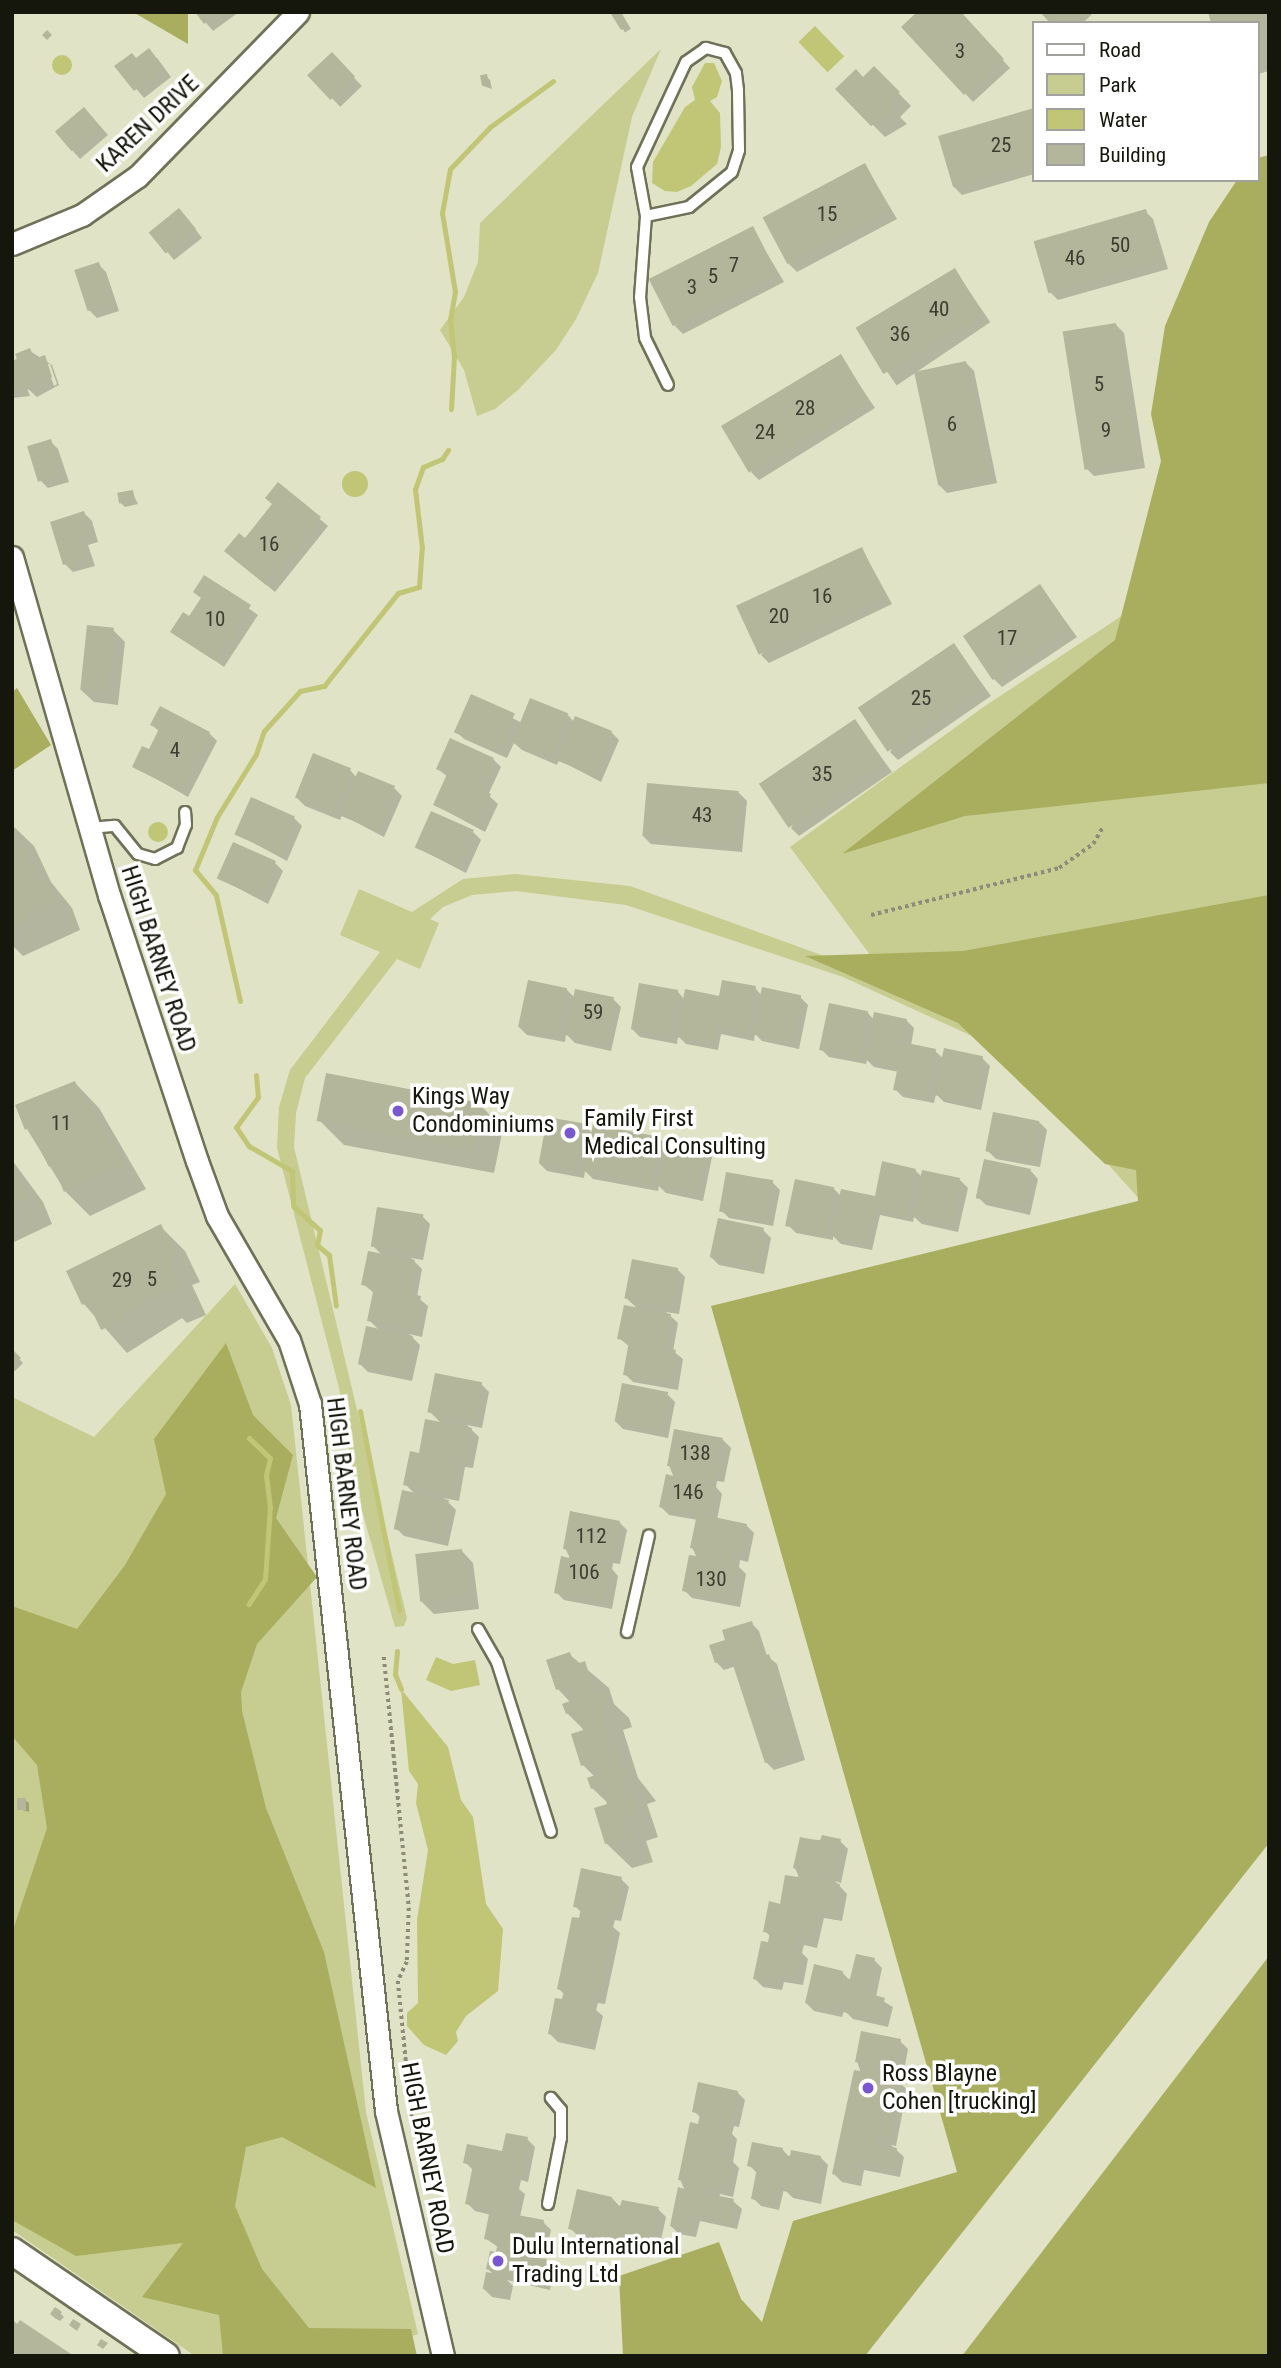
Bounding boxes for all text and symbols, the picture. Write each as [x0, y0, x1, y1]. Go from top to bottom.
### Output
legend [1032, 21, 1260, 182]
house number: 3 [955, 38, 965, 64]
text: Road [1099, 38, 1141, 62]
street label: KAREN DRIVE [91, 69, 205, 179]
text: Park [1099, 73, 1136, 97]
text: Water [1099, 108, 1147, 132]
house number: 25 [991, 132, 1011, 158]
text: Building [1099, 143, 1166, 167]
house number: 15 [817, 201, 837, 227]
house number: 50 [1110, 232, 1130, 258]
house number: 46 [1065, 245, 1085, 271]
house number: 7 [729, 252, 739, 278]
house number: 5 [708, 263, 718, 289]
house number: 3 [687, 274, 697, 300]
house number: 40 [929, 296, 949, 322]
house number: 36 [890, 321, 910, 347]
house number: 5 [1094, 371, 1104, 397]
house number: 28 [795, 395, 815, 421]
house number: 6 [947, 411, 957, 437]
house number: 9 [1101, 417, 1111, 443]
house number: 24 [755, 419, 775, 445]
house number: 16 [259, 531, 279, 557]
house number: 16 [812, 583, 832, 609]
house number: 20 [769, 603, 789, 629]
house number: 10 [205, 606, 225, 632]
house number: 17 [997, 625, 1017, 651]
house number: 25 [911, 685, 931, 711]
house number: 4 [170, 737, 180, 763]
house number: 35 [812, 761, 832, 787]
house number: 43 [692, 802, 712, 828]
street label: HIGH BARNEY ROAD [114, 862, 202, 1056]
house number: 59 [583, 999, 603, 1025]
place label: Kings Way Condominiums [412, 1083, 555, 1139]
marker: Kings Way Condominiums [390, 1103, 406, 1119]
place label: Family First Medical Consulting [584, 1105, 766, 1161]
house number: 11 [51, 1110, 71, 1136]
marker: Family First Medical Consulting [562, 1125, 578, 1141]
house number: 5 [147, 1266, 157, 1292]
house number: 29 [112, 1267, 132, 1293]
street label: HIGH BARNEY ROAD [320, 1396, 372, 1592]
house number: 138 [679, 1440, 711, 1466]
house number: 146 [672, 1479, 704, 1505]
house number: 112 [575, 1523, 607, 1549]
house number: 106 [568, 1559, 600, 1585]
house number: 130 [695, 1566, 727, 1592]
street label: HIGH BARNEY ROAD [394, 2060, 460, 2256]
place label: Ross Blayne Cohen [trucking] [882, 2060, 1037, 2116]
marker: Ross Blayne Cohen [trucking] [860, 2080, 876, 2096]
place label: Dulu International Trading Ltd [512, 2233, 680, 2289]
marker: Dulu International Trading Ltd [490, 2253, 506, 2269]

